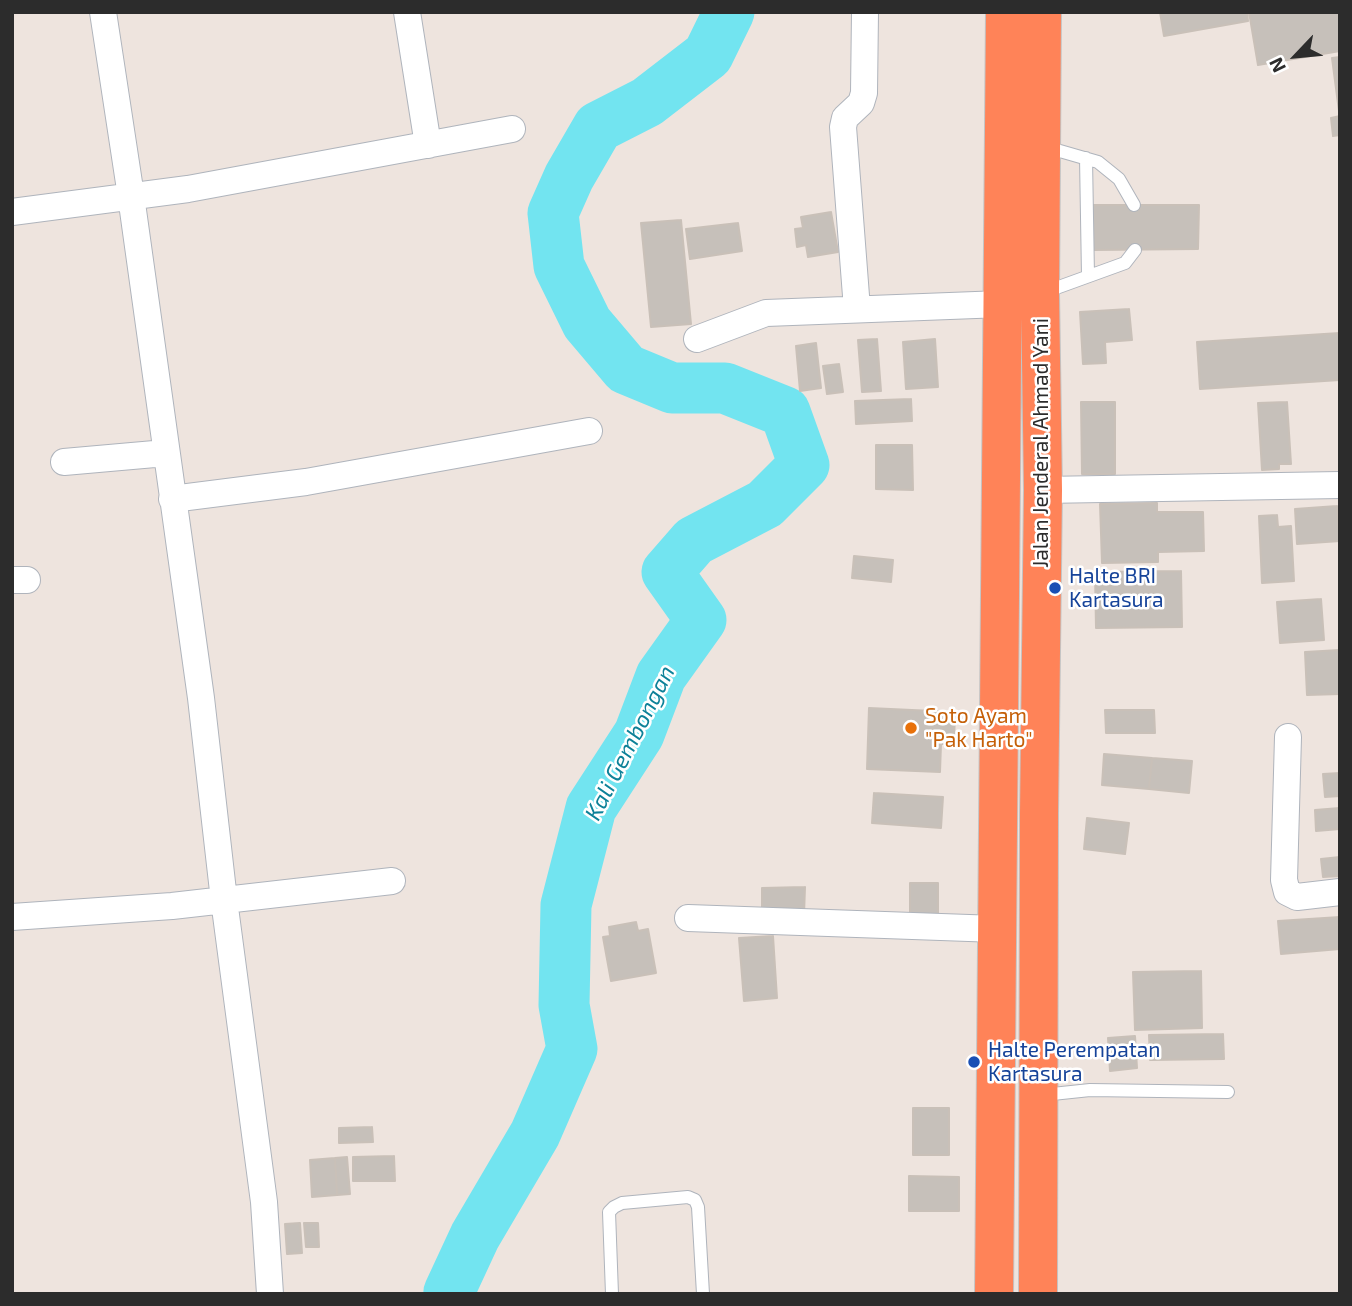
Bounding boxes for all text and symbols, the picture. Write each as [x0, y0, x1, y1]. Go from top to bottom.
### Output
north arrow [1261, 21, 1331, 91]
text: N [1263, 54, 1290, 77]
street label: Jalan Jenderal Ahmad Yani [1028, 318, 1054, 568]
place label: Halte BRI Kartasura [1069, 563, 1163, 613]
marker: Halte BRI Kartasura [1047, 580, 1063, 596]
water label: Kali Gembongan [579, 661, 681, 825]
place label: Soto Ayam "Pak Harto" [925, 703, 1033, 753]
marker: Soto Ayam "Pak Harto" [903, 720, 919, 736]
place label: Halte Perempatan Kartasura [988, 1037, 1160, 1087]
marker: Halte Perempatan Kartasura [966, 1054, 982, 1070]

